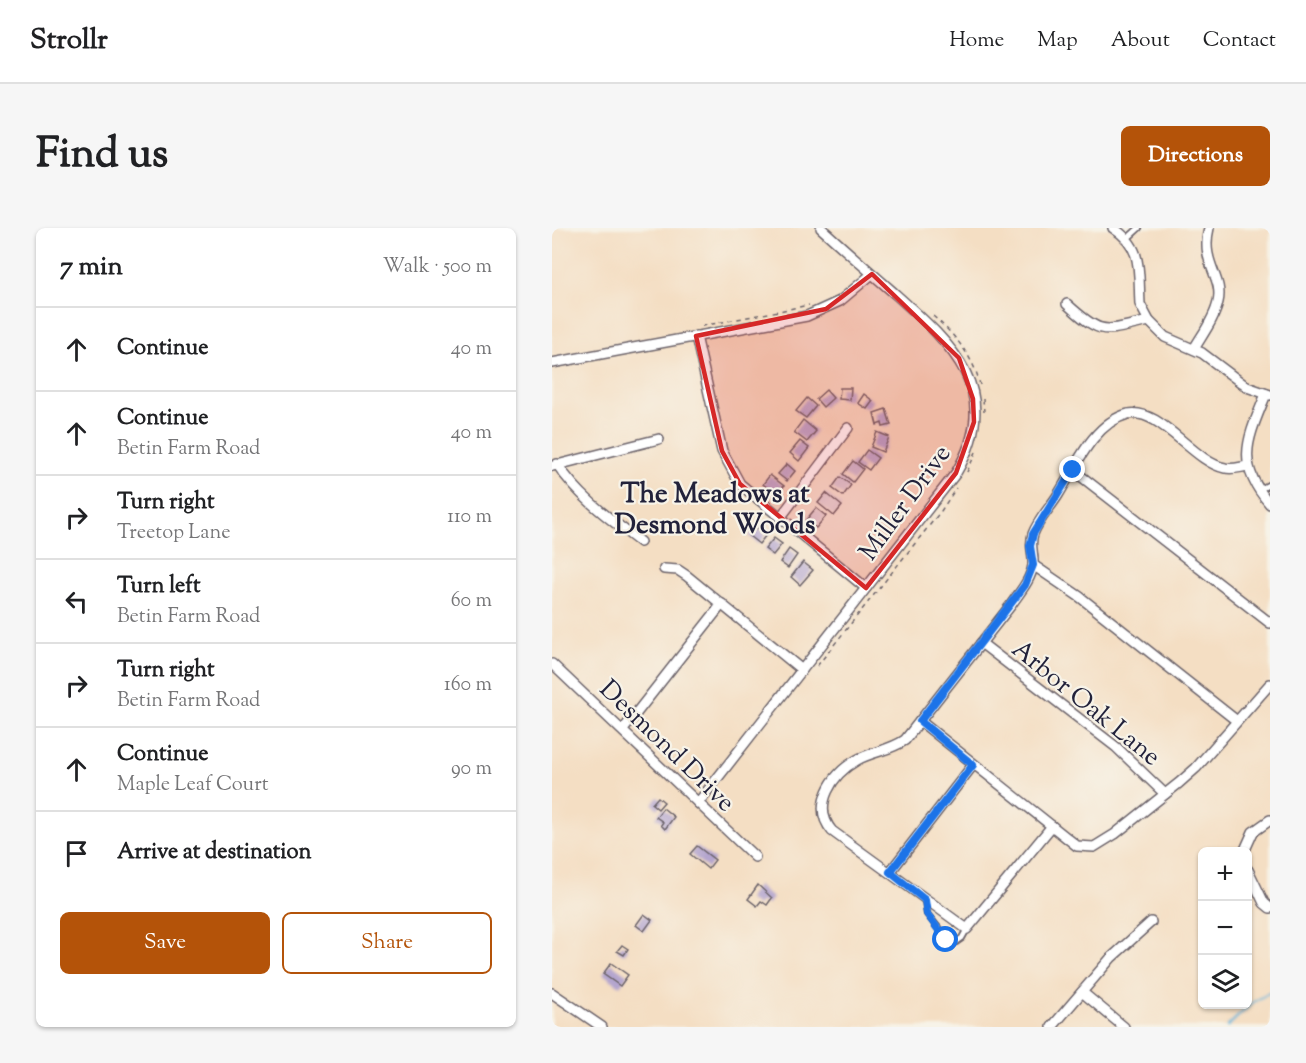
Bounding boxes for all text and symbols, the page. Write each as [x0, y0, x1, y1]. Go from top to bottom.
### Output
text: Strollr [30, 21, 108, 61]
text: Home [949, 26, 1004, 56]
text: Map [1037, 26, 1078, 56]
text: About [1111, 26, 1170, 56]
text: Contact [1203, 26, 1276, 56]
text: Find us [36, 126, 168, 186]
button: Directions [1121, 126, 1270, 186]
text: 7 min [60, 249, 123, 286]
text: Walk · 500 m [383, 253, 492, 282]
icon: ahead [60, 333, 93, 366]
text: Continue [117, 333, 208, 365]
text: 40 m [451, 335, 492, 364]
text: Continue [117, 403, 208, 435]
icon: ahead [60, 417, 93, 450]
text: 40 m [451, 419, 492, 448]
text: Betin Farm Road [117, 435, 260, 464]
street label: Miller Drive [851, 438, 961, 569]
route end [1059, 456, 1085, 482]
district label: The Meadows at Desmond Woods [615, 476, 816, 546]
text: Turn right [117, 487, 214, 519]
icon: right [60, 501, 93, 534]
text: 110 m [447, 503, 492, 532]
text: Treetop Lane [117, 519, 231, 548]
text: Turn left [117, 571, 200, 603]
icon: left [60, 585, 93, 618]
text: 60 m [451, 587, 492, 616]
text: Betin Farm Road [117, 603, 260, 632]
street label: Arbor Oak Lane [1003, 632, 1168, 776]
text: Turn right [117, 655, 214, 687]
icon: right [60, 669, 93, 702]
text: 160 m [444, 671, 492, 700]
street label: Desmond Drive [590, 672, 743, 821]
text: Betin Farm Road [117, 687, 260, 716]
text: Continue [117, 739, 208, 771]
icon: ahead [60, 753, 93, 786]
text: 90 m [451, 755, 492, 784]
text: Maple Leaf Court [117, 771, 268, 800]
icon: arrive [60, 837, 93, 870]
text: Arrive at destination [117, 837, 312, 869]
map controls [1198, 847, 1252, 1009]
button: + [1198, 847, 1252, 901]
button: − [1198, 901, 1252, 955]
button: Save [60, 912, 270, 974]
button: Share [282, 912, 492, 974]
route start [932, 926, 958, 952]
button: layers [1198, 955, 1252, 1009]

